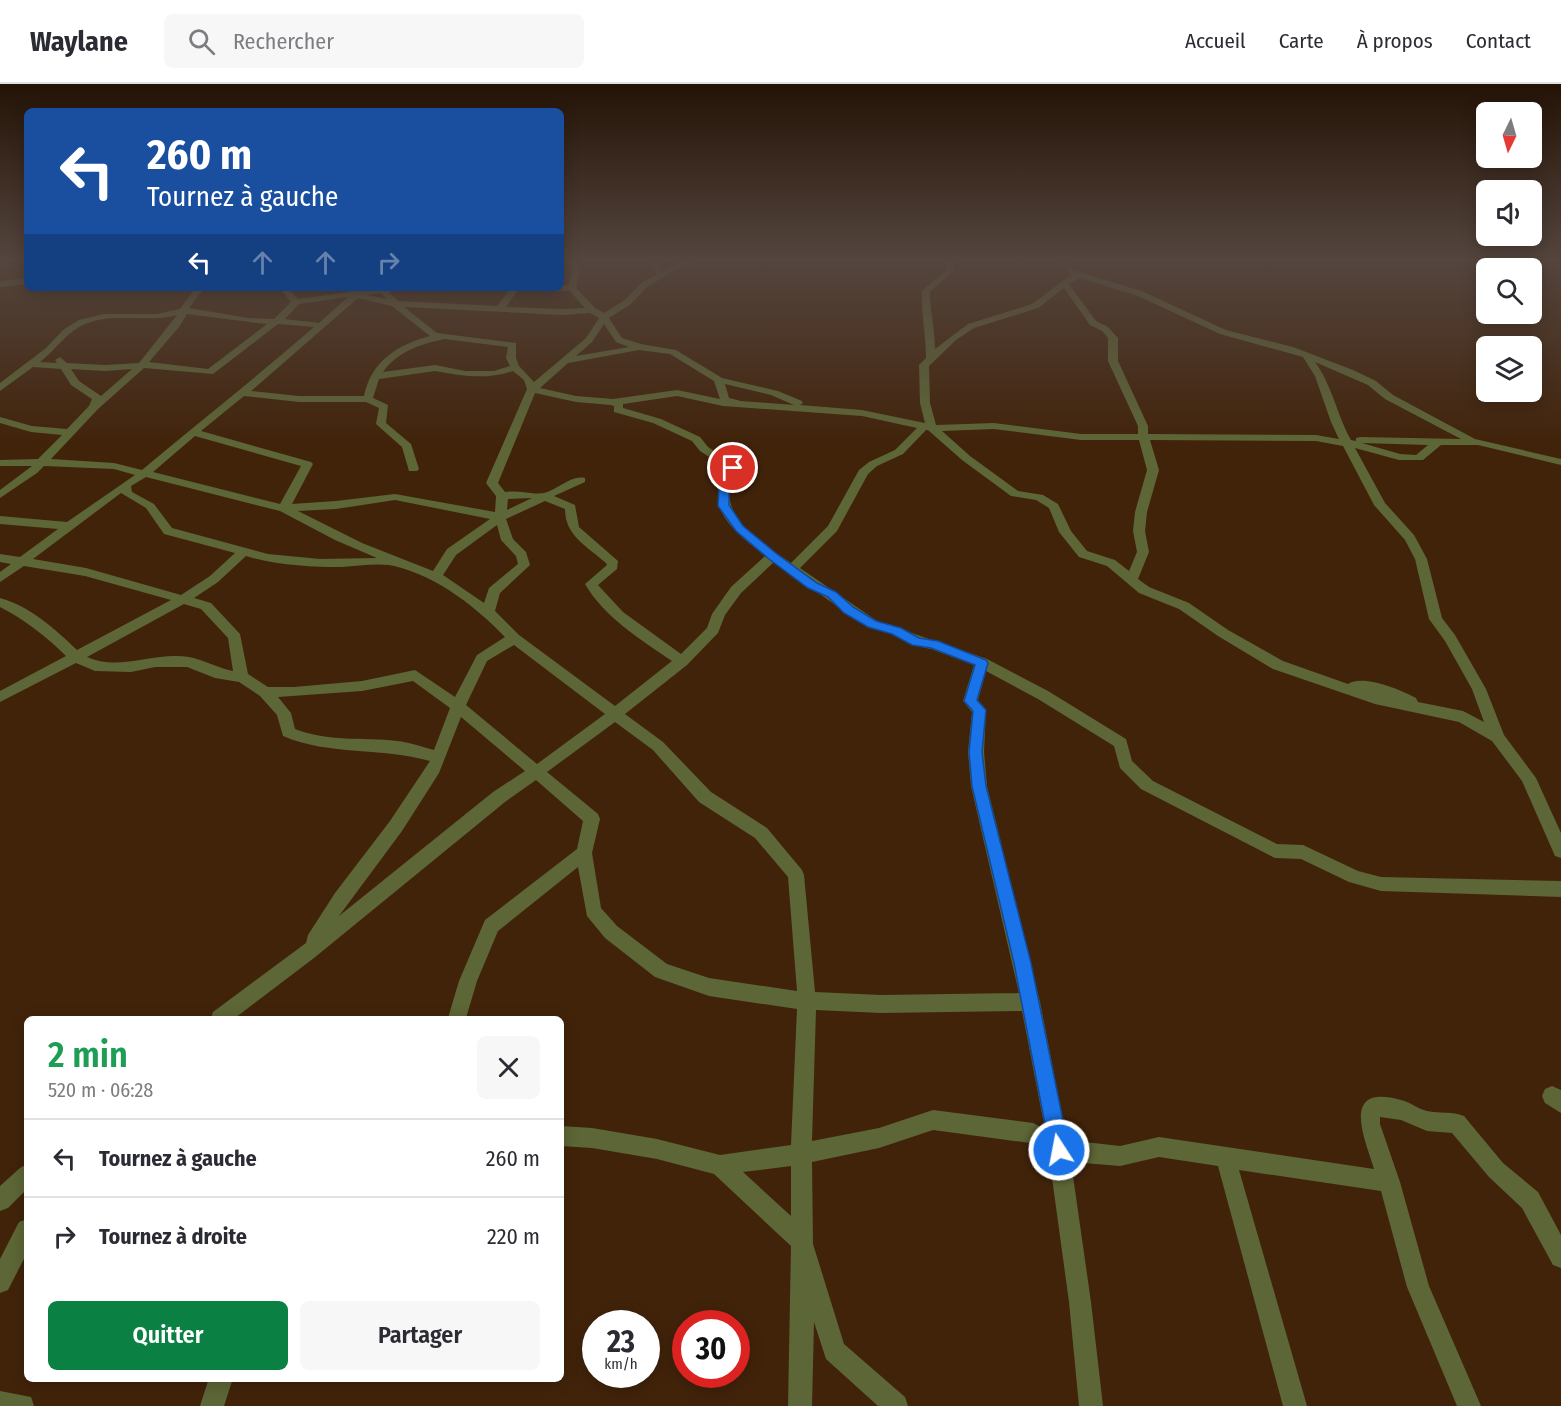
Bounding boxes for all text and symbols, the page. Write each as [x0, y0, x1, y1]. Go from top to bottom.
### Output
search box [164, 14, 584, 68]
text: Waylane [30, 25, 128, 58]
icon: search [185, 25, 218, 58]
text: Rechercher [233, 28, 334, 55]
text: Accueil [1185, 28, 1246, 54]
text: Carte [1279, 28, 1324, 54]
text: À propos [1357, 28, 1433, 54]
text: Contact [1466, 28, 1531, 54]
north arrow [1476, 102, 1542, 168]
map controls [1476, 102, 1542, 402]
text: 260 m [147, 130, 252, 180]
icon: left [48, 132, 126, 210]
button: sound [1476, 180, 1542, 246]
text: Tournez à gauche [147, 181, 338, 213]
icon: left [183, 246, 216, 279]
icon: ahead [246, 246, 279, 279]
icon: ahead [309, 246, 342, 279]
icon: right [372, 246, 405, 279]
button: search [1476, 258, 1542, 324]
button: layers [1476, 336, 1542, 402]
pin [707, 442, 758, 493]
icon: arrive [716, 451, 749, 484]
text: 2 min [48, 1033, 128, 1077]
button: close [477, 1036, 540, 1099]
text: 520 m · 06:28 [48, 1078, 153, 1102]
position arrow [1027, 1118, 1091, 1182]
icon: left [48, 1142, 81, 1175]
text: Tournez à gauche [99, 1145, 257, 1172]
text: 260 m [486, 1145, 540, 1172]
icon: right [48, 1220, 81, 1253]
text: Tournez à droite [99, 1223, 247, 1250]
text: 220 m [487, 1223, 540, 1250]
button: Quitter [48, 1301, 288, 1370]
button: Partager [300, 1301, 540, 1370]
speed limit sign: 30 [672, 1310, 750, 1388]
text: 23 [607, 1324, 635, 1360]
text: km/h [604, 1355, 638, 1373]

